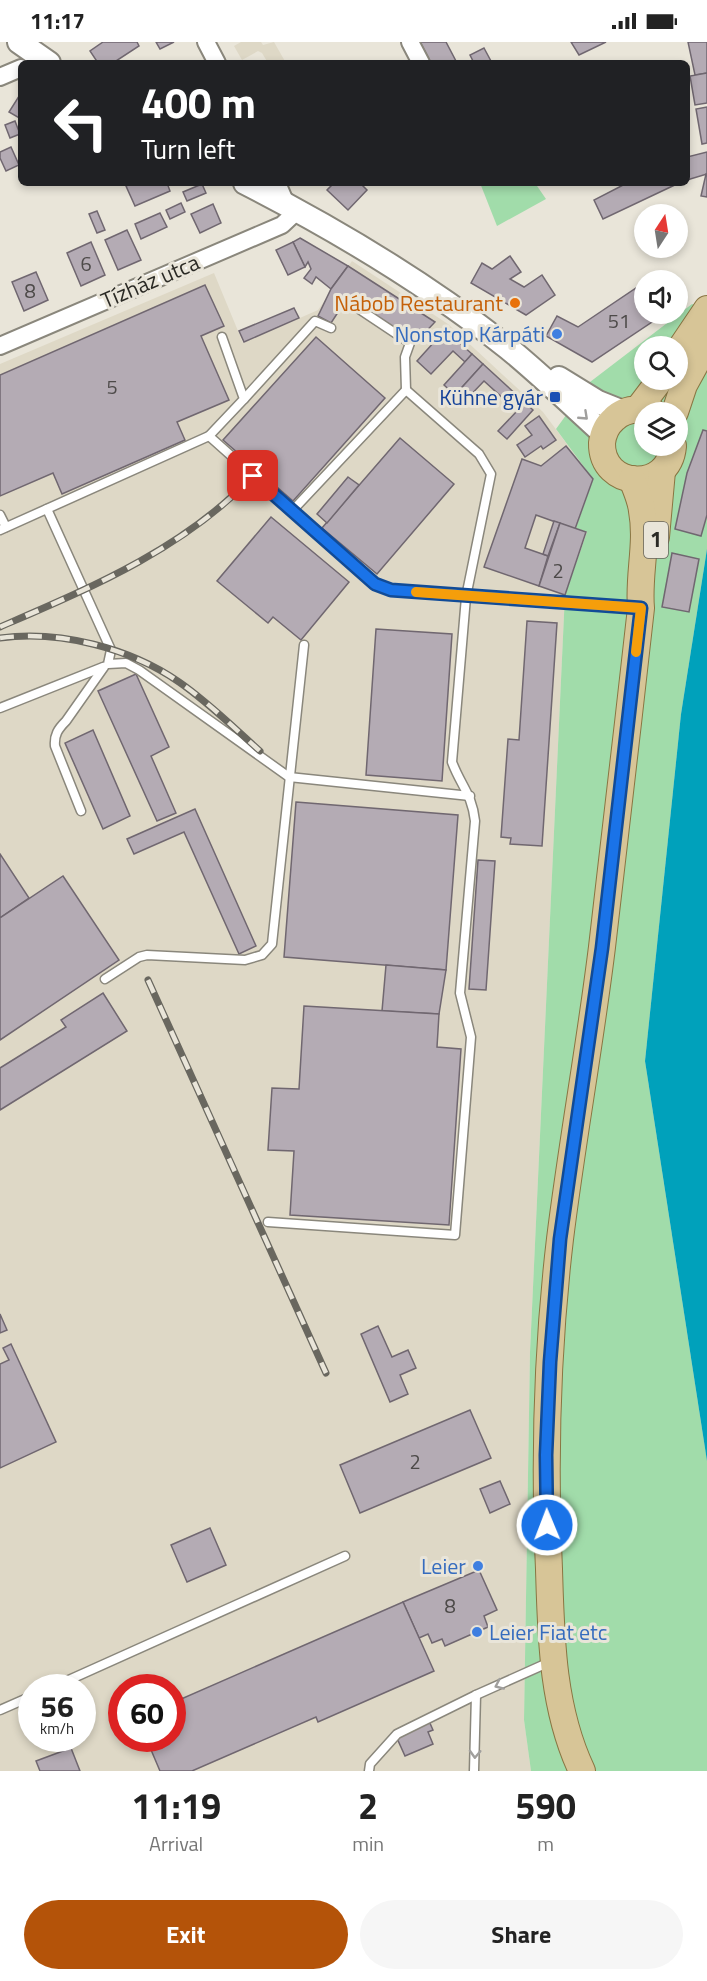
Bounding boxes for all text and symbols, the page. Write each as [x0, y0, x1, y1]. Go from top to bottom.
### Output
text: 11:17 [30, 4, 85, 38]
text: 400 m [141, 70, 256, 134]
icon: left [42, 84, 120, 162]
text: Turn left [141, 128, 235, 169]
north arrow [634, 204, 688, 258]
map controls [634, 204, 688, 456]
street label: Tízház utca [95, 245, 205, 317]
house number: 6 [80, 248, 92, 279]
button: sound [634, 270, 688, 324]
house number: 8 [24, 275, 36, 306]
place label: Nábob Restaurant [334, 286, 503, 320]
marker: Nábob Restaurant [508, 296, 522, 310]
house number: 51 [608, 305, 630, 336]
place label: Nonstop Kárpáti [394, 317, 545, 351]
marker: Nonstop Kárpáti [550, 327, 564, 341]
button: search [634, 336, 688, 390]
house number: 5 [106, 371, 118, 402]
place label: Kühne gyár [439, 380, 543, 414]
marker: Kühne gyár [548, 390, 562, 404]
button: layers [634, 402, 688, 456]
one-way arrow [577, 408, 588, 419]
pin [227, 450, 278, 501]
icon: arrive [236, 459, 269, 492]
road number: 1 [644, 522, 668, 558]
house number: 2 [552, 555, 564, 586]
house number: 2 [409, 1446, 421, 1477]
position arrow [515, 1493, 579, 1557]
place label: Leier [421, 1549, 466, 1583]
marker: Leier [471, 1559, 485, 1573]
house number: 8 [444, 1590, 456, 1621]
place label: Leier Fiat etc [489, 1615, 607, 1649]
marker: Leier Fiat etc [470, 1625, 484, 1639]
speed limit sign: 60 [108, 1674, 186, 1752]
one-way arrow [494, 1678, 505, 1690]
text: 56 [40, 1683, 74, 1729]
text: km/h [40, 1717, 74, 1740]
one-way arrow [468, 1749, 481, 1758]
text: 11:19 [131, 1778, 221, 1833]
text: 2 [358, 1778, 378, 1833]
text: 590 [515, 1778, 576, 1833]
text: Arrival [149, 1828, 203, 1859]
text: min [352, 1828, 384, 1859]
text: m [537, 1828, 554, 1859]
button: Exit [24, 1900, 348, 1969]
button: Share [360, 1900, 683, 1969]

